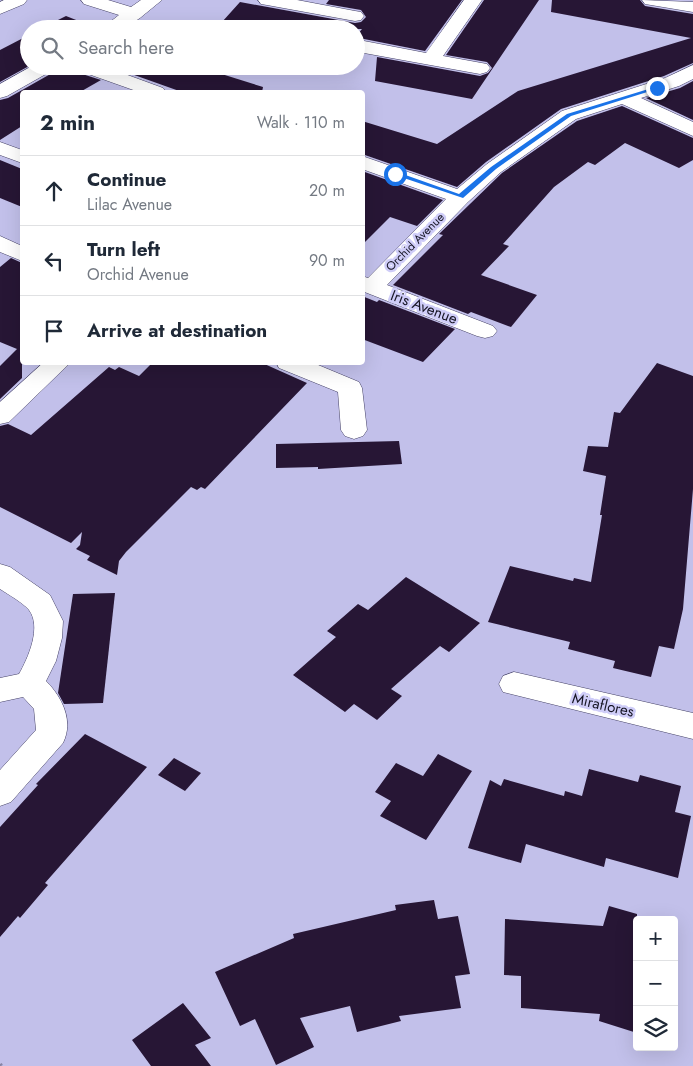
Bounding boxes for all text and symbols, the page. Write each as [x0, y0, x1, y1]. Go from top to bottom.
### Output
search box [20, 20, 365, 75]
icon: search [38, 34, 66, 62]
text: Search here [78, 34, 174, 61]
route end [646, 77, 669, 100]
text: 2 min [40, 108, 95, 138]
text: Walk · 110 m [257, 111, 345, 134]
route start [384, 163, 407, 186]
text: Continue [87, 166, 166, 193]
icon: ahead [40, 177, 68, 205]
text: 20 m [309, 179, 345, 202]
text: Lilac Avenue [87, 193, 172, 216]
street label: Orchid Avenue [382, 209, 448, 275]
text: Turn left [87, 236, 160, 263]
icon: left [40, 247, 68, 275]
text: 90 m [309, 249, 345, 272]
text: Orchid Avenue [87, 263, 189, 286]
street label: Iris Avenue [387, 284, 461, 330]
icon: arrive [40, 317, 68, 345]
text: Arrive at destination [87, 317, 267, 344]
street label: Miraflores [570, 687, 636, 723]
map controls [633, 916, 678, 1051]
button: + [633, 916, 678, 961]
button: − [633, 961, 678, 1006]
button: layers [633, 1006, 678, 1051]

